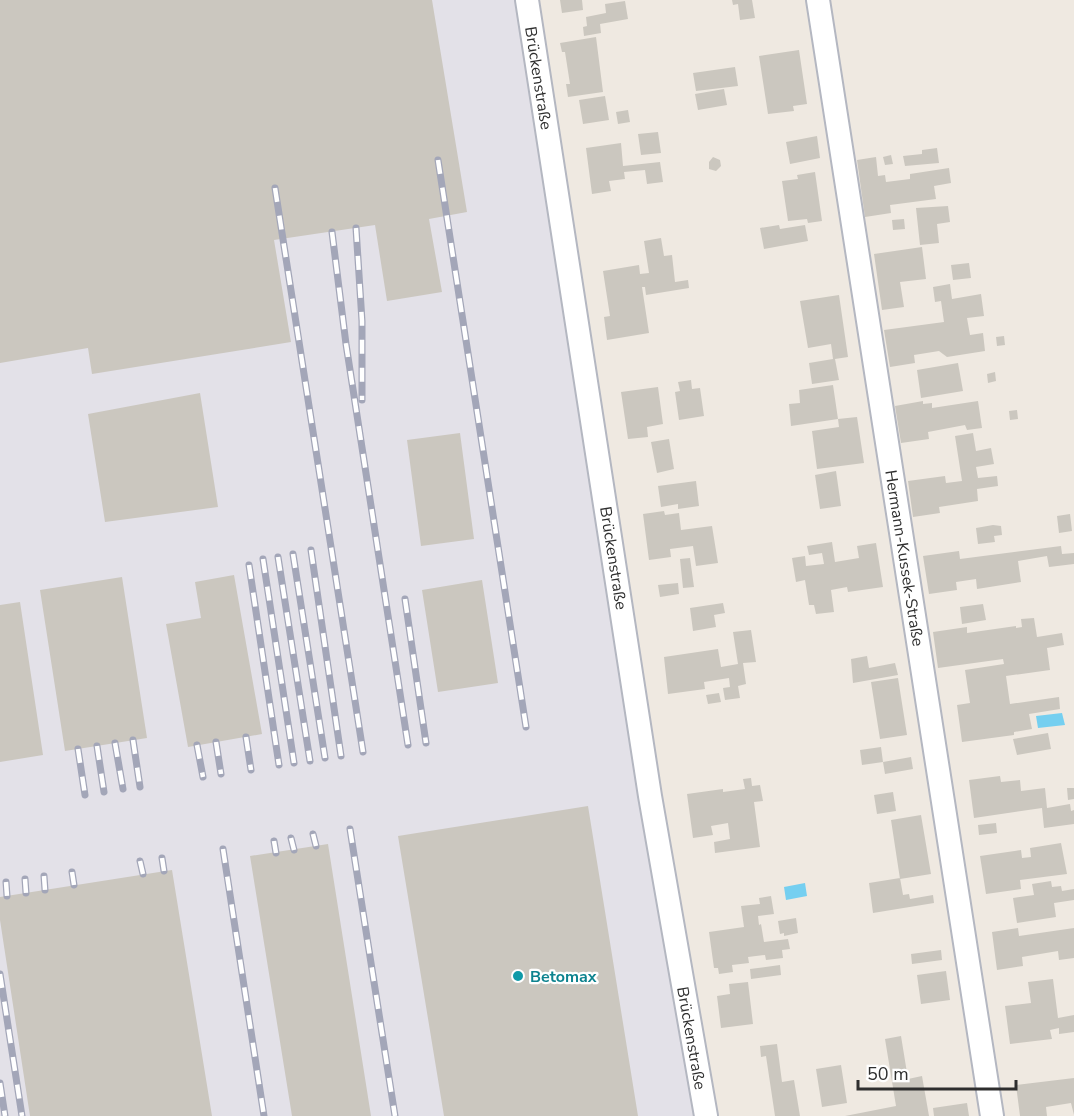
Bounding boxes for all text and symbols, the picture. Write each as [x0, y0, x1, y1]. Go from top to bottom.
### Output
street label: Brückenstraße [519, 25, 557, 131]
street label: Hermann-Kussek-Straße [879, 468, 929, 648]
street label: Brückenstraße [594, 505, 632, 611]
place label: Betomax [530, 966, 597, 988]
marker: Betomax [511, 969, 525, 983]
street label: Brückenstraße [671, 985, 711, 1091]
scale bar [858, 1053, 1016, 1091]
text: 50 m [867, 1062, 909, 1086]

